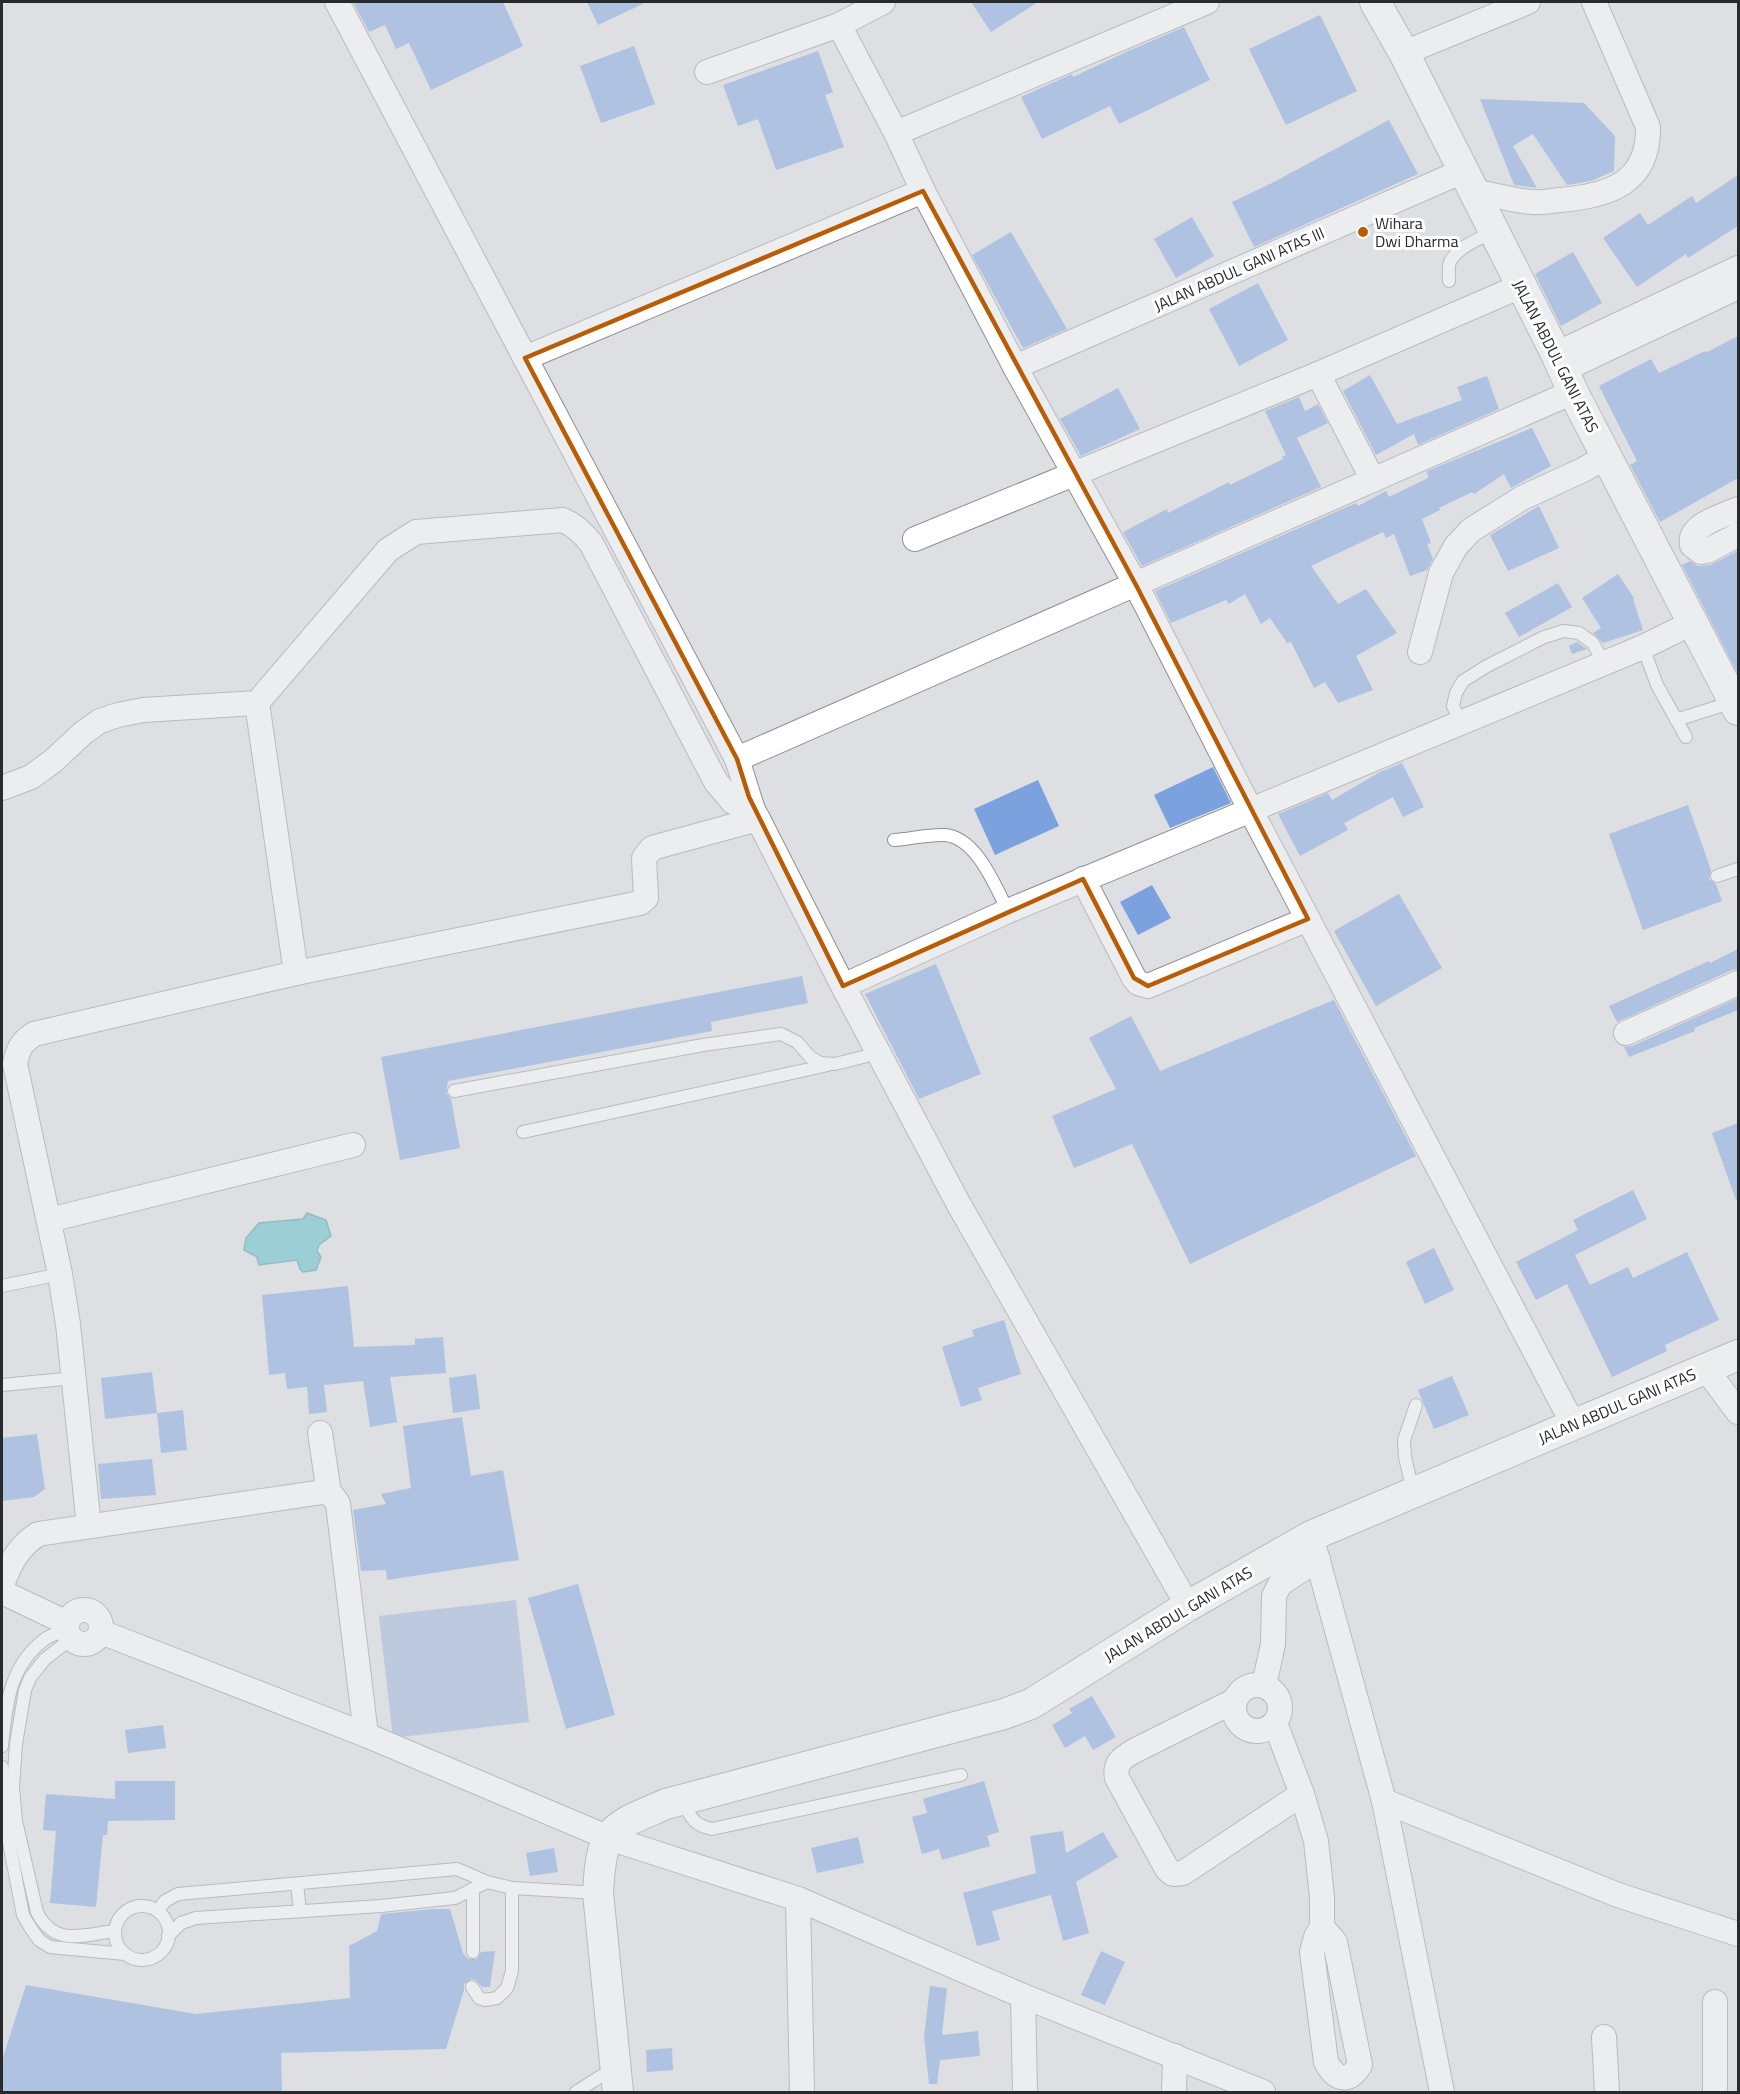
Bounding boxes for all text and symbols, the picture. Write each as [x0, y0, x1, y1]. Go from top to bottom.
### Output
place label: Wihara Dwi Dharma [1375, 211, 1458, 253]
street label: JALAN ABDUL GANI ATAS III [1150, 221, 1328, 317]
marker: Wihara Dwi Dharma [1356, 225, 1370, 239]
street label: JALAN ABDUL GANI ATAS [1507, 275, 1605, 437]
street label: JALAN ABDUL GANI ATAS [1534, 1362, 1700, 1450]
street label: JALAN ABDUL GANI ATAS [1099, 1560, 1257, 1668]

